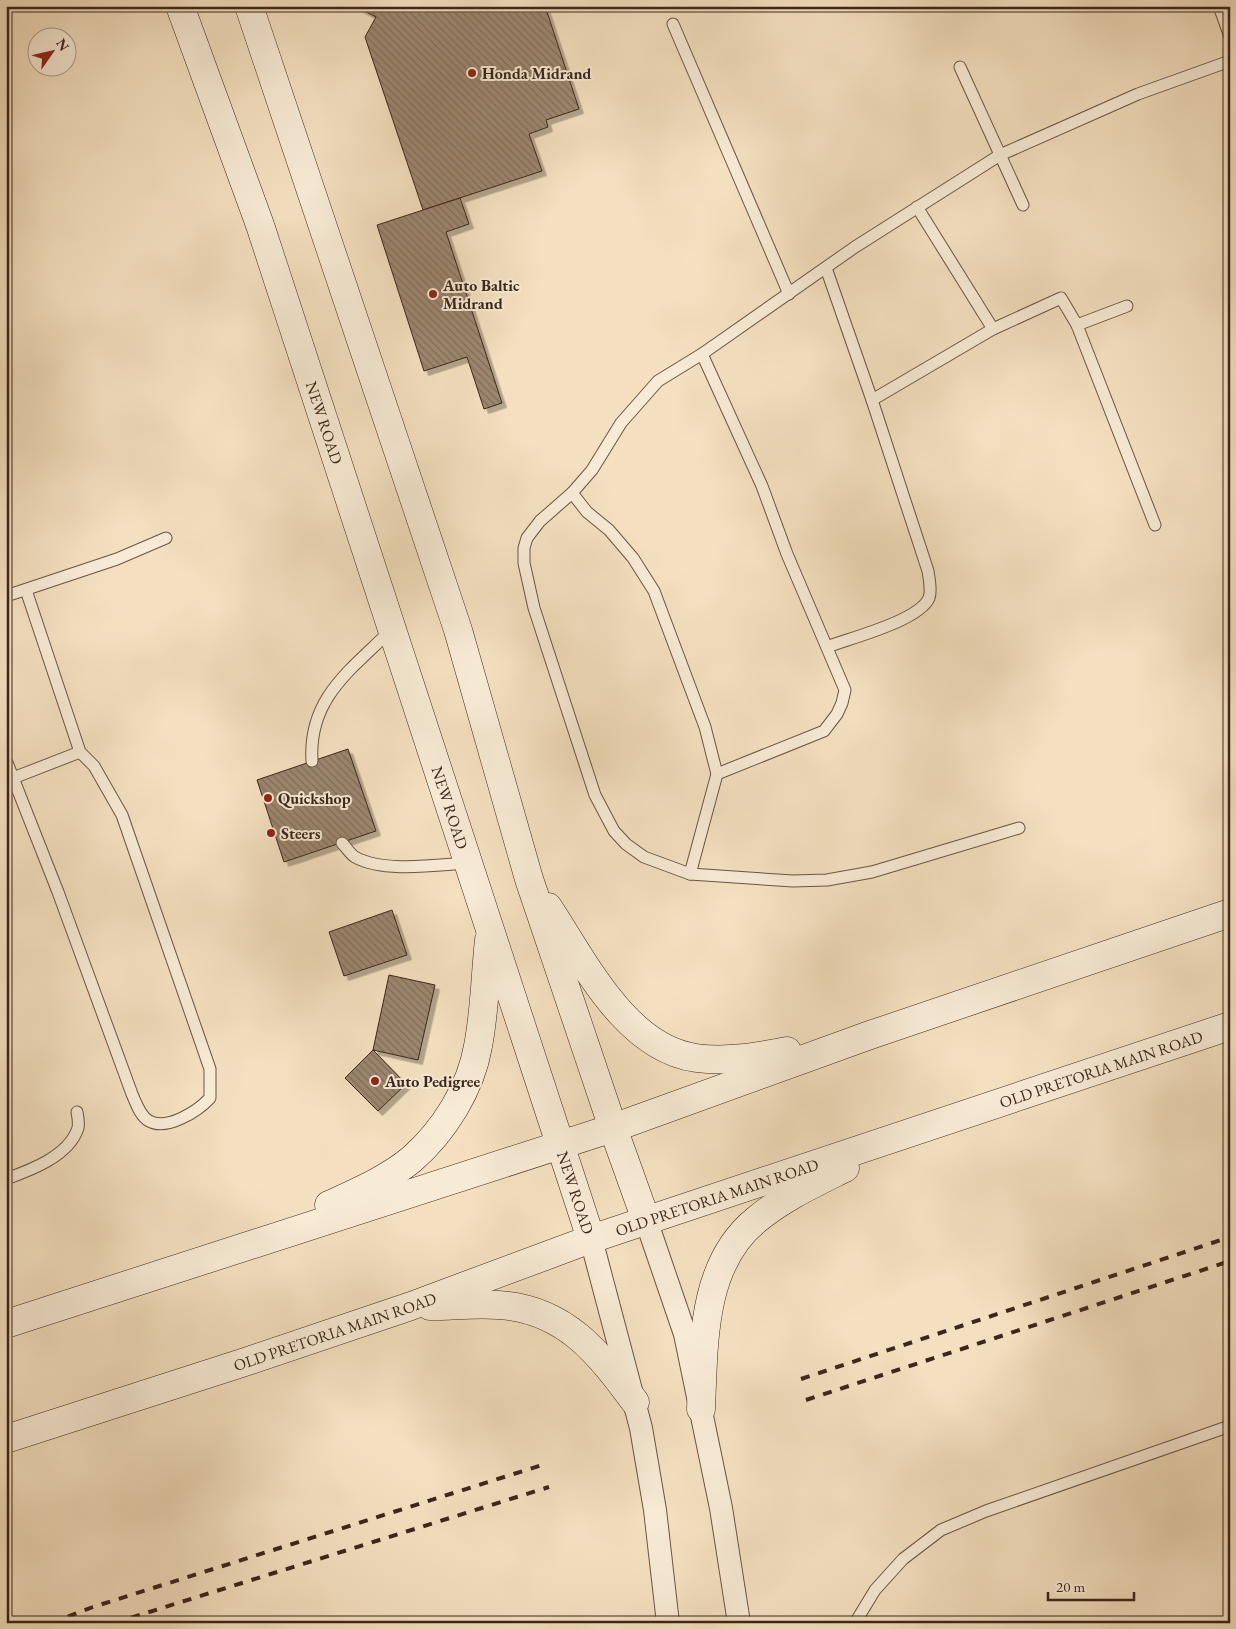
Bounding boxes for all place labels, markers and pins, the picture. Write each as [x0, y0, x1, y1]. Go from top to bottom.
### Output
place label: Honda Midrand [482, 63, 591, 84]
marker: Honda Midrand [466, 67, 478, 79]
place label: Auto Baltic Midrand [442, 275, 520, 314]
marker: Auto Baltic Midrand [427, 288, 439, 300]
place label: Quickshop [278, 788, 351, 809]
marker: Quickshop [262, 792, 274, 804]
place label: Steers [281, 823, 321, 844]
marker: Steers [265, 827, 277, 839]
place label: Auto Pedigree [384, 1071, 481, 1092]
marker: Auto Pedigree [369, 1075, 381, 1087]

